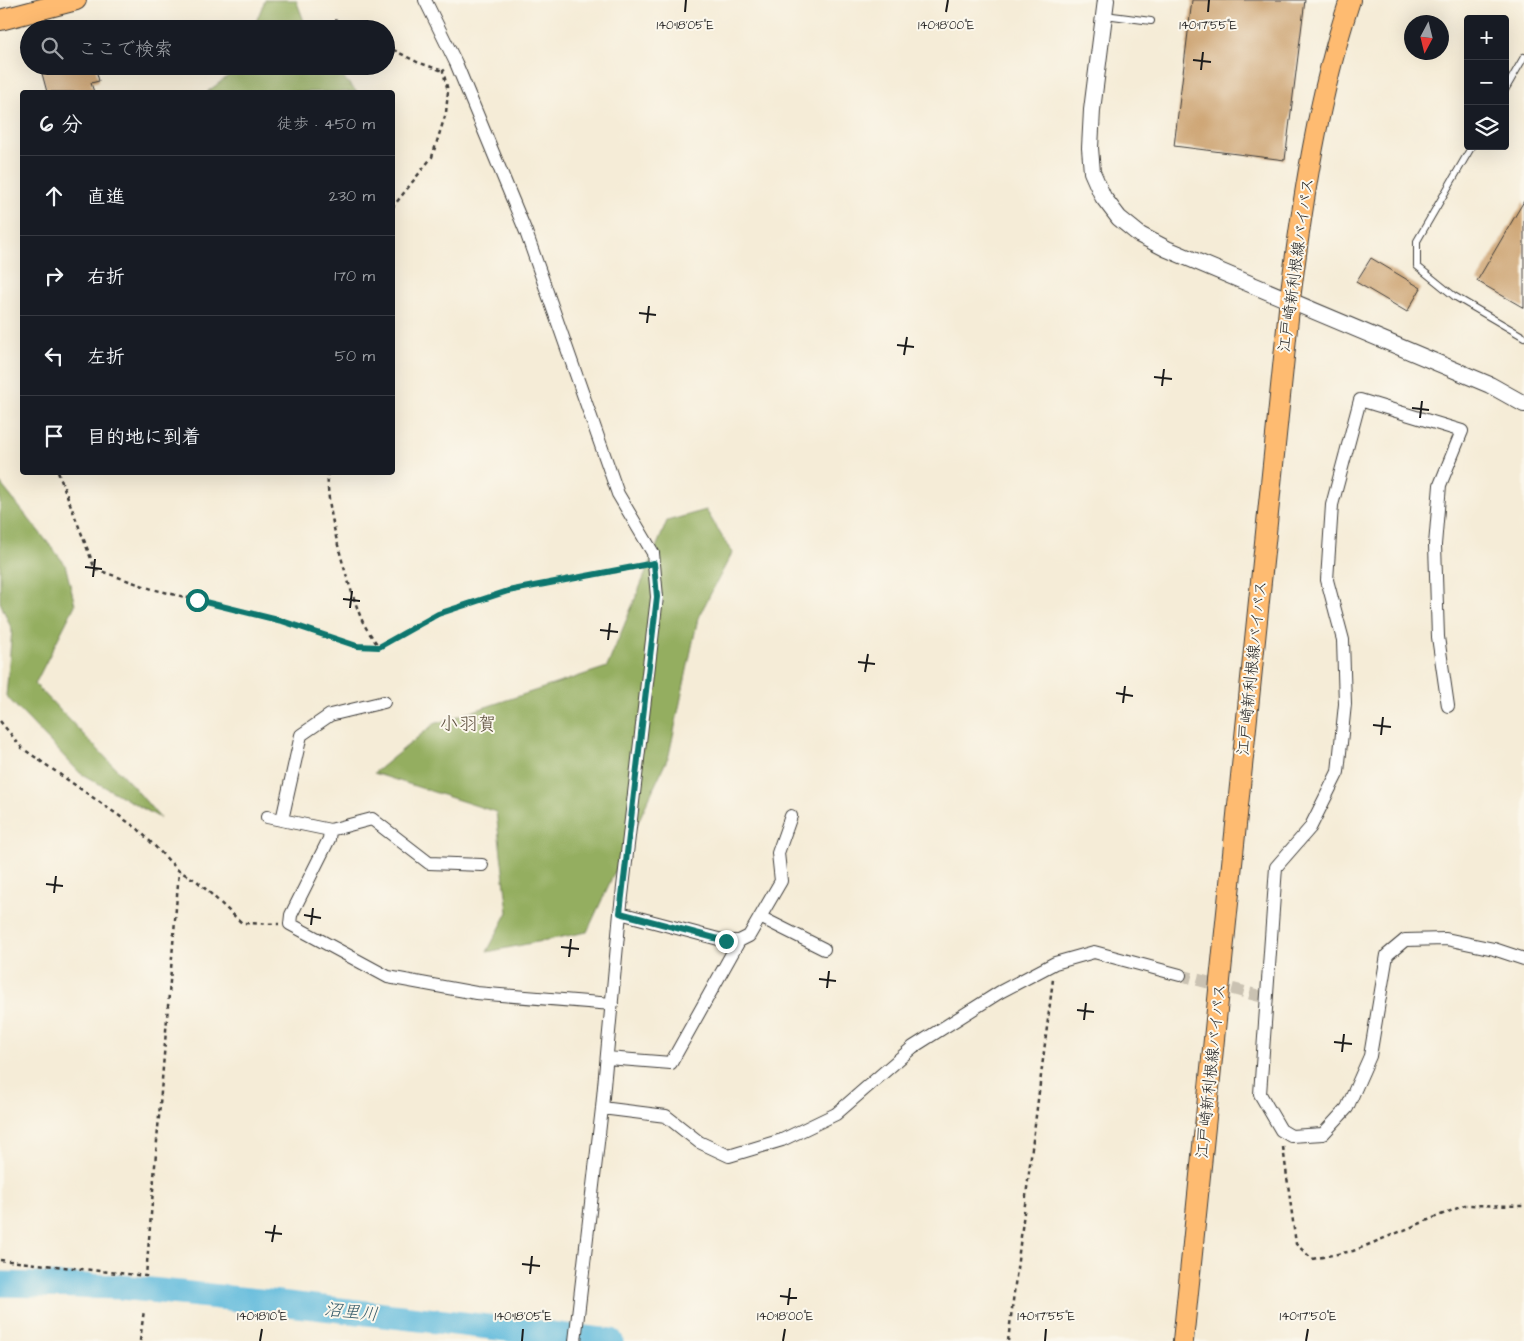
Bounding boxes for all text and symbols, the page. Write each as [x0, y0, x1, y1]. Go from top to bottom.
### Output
north arrow [1404, 15, 1449, 60]
map controls [1464, 15, 1509, 150]
button: + [1464, 15, 1509, 60]
text: 140°18'05"E [656, 17, 714, 34]
text: 140°18'00"E [918, 17, 974, 34]
text: 140°17'55"E [1179, 17, 1237, 34]
search box [20, 20, 395, 75]
icon: search [38, 34, 66, 62]
text: ここで検索 [78, 36, 173, 63]
button: − [1464, 60, 1509, 105]
button: layers [1464, 105, 1509, 150]
text: 6 分 [40, 110, 83, 139]
text: 徒歩 · 450 m [277, 113, 375, 135]
street label: 江戸崎新利根線バイパス [1273, 176, 1319, 354]
icon: ahead [40, 182, 68, 210]
text: 直進 [87, 184, 125, 211]
text: 230 m [329, 185, 375, 207]
icon: right [40, 262, 68, 290]
text: 右折 [87, 264, 125, 291]
text: 170 m [334, 265, 375, 287]
icon: left [40, 342, 68, 370]
text: 左折 [87, 344, 125, 371]
text: 50 m [335, 345, 375, 367]
icon: arrive [40, 422, 68, 450]
text: 目的地に到着 [87, 424, 201, 451]
street label: 江戸崎新利根線バイパス [1232, 579, 1272, 757]
route start [186, 589, 209, 612]
district label: 小羽賀 [439, 711, 497, 738]
route end [715, 930, 738, 953]
street label: 江戸崎新利根線バイパス [1191, 982, 1231, 1160]
water label: 沼里川 [323, 1297, 379, 1327]
text: 140°18'10"E [237, 1308, 287, 1325]
text: 140°18'05"E [494, 1308, 552, 1325]
text: 140°18'00"E [757, 1308, 813, 1325]
text: 140°17'55"E [1017, 1308, 1075, 1325]
text: 140°17'50"E [1280, 1308, 1336, 1325]

